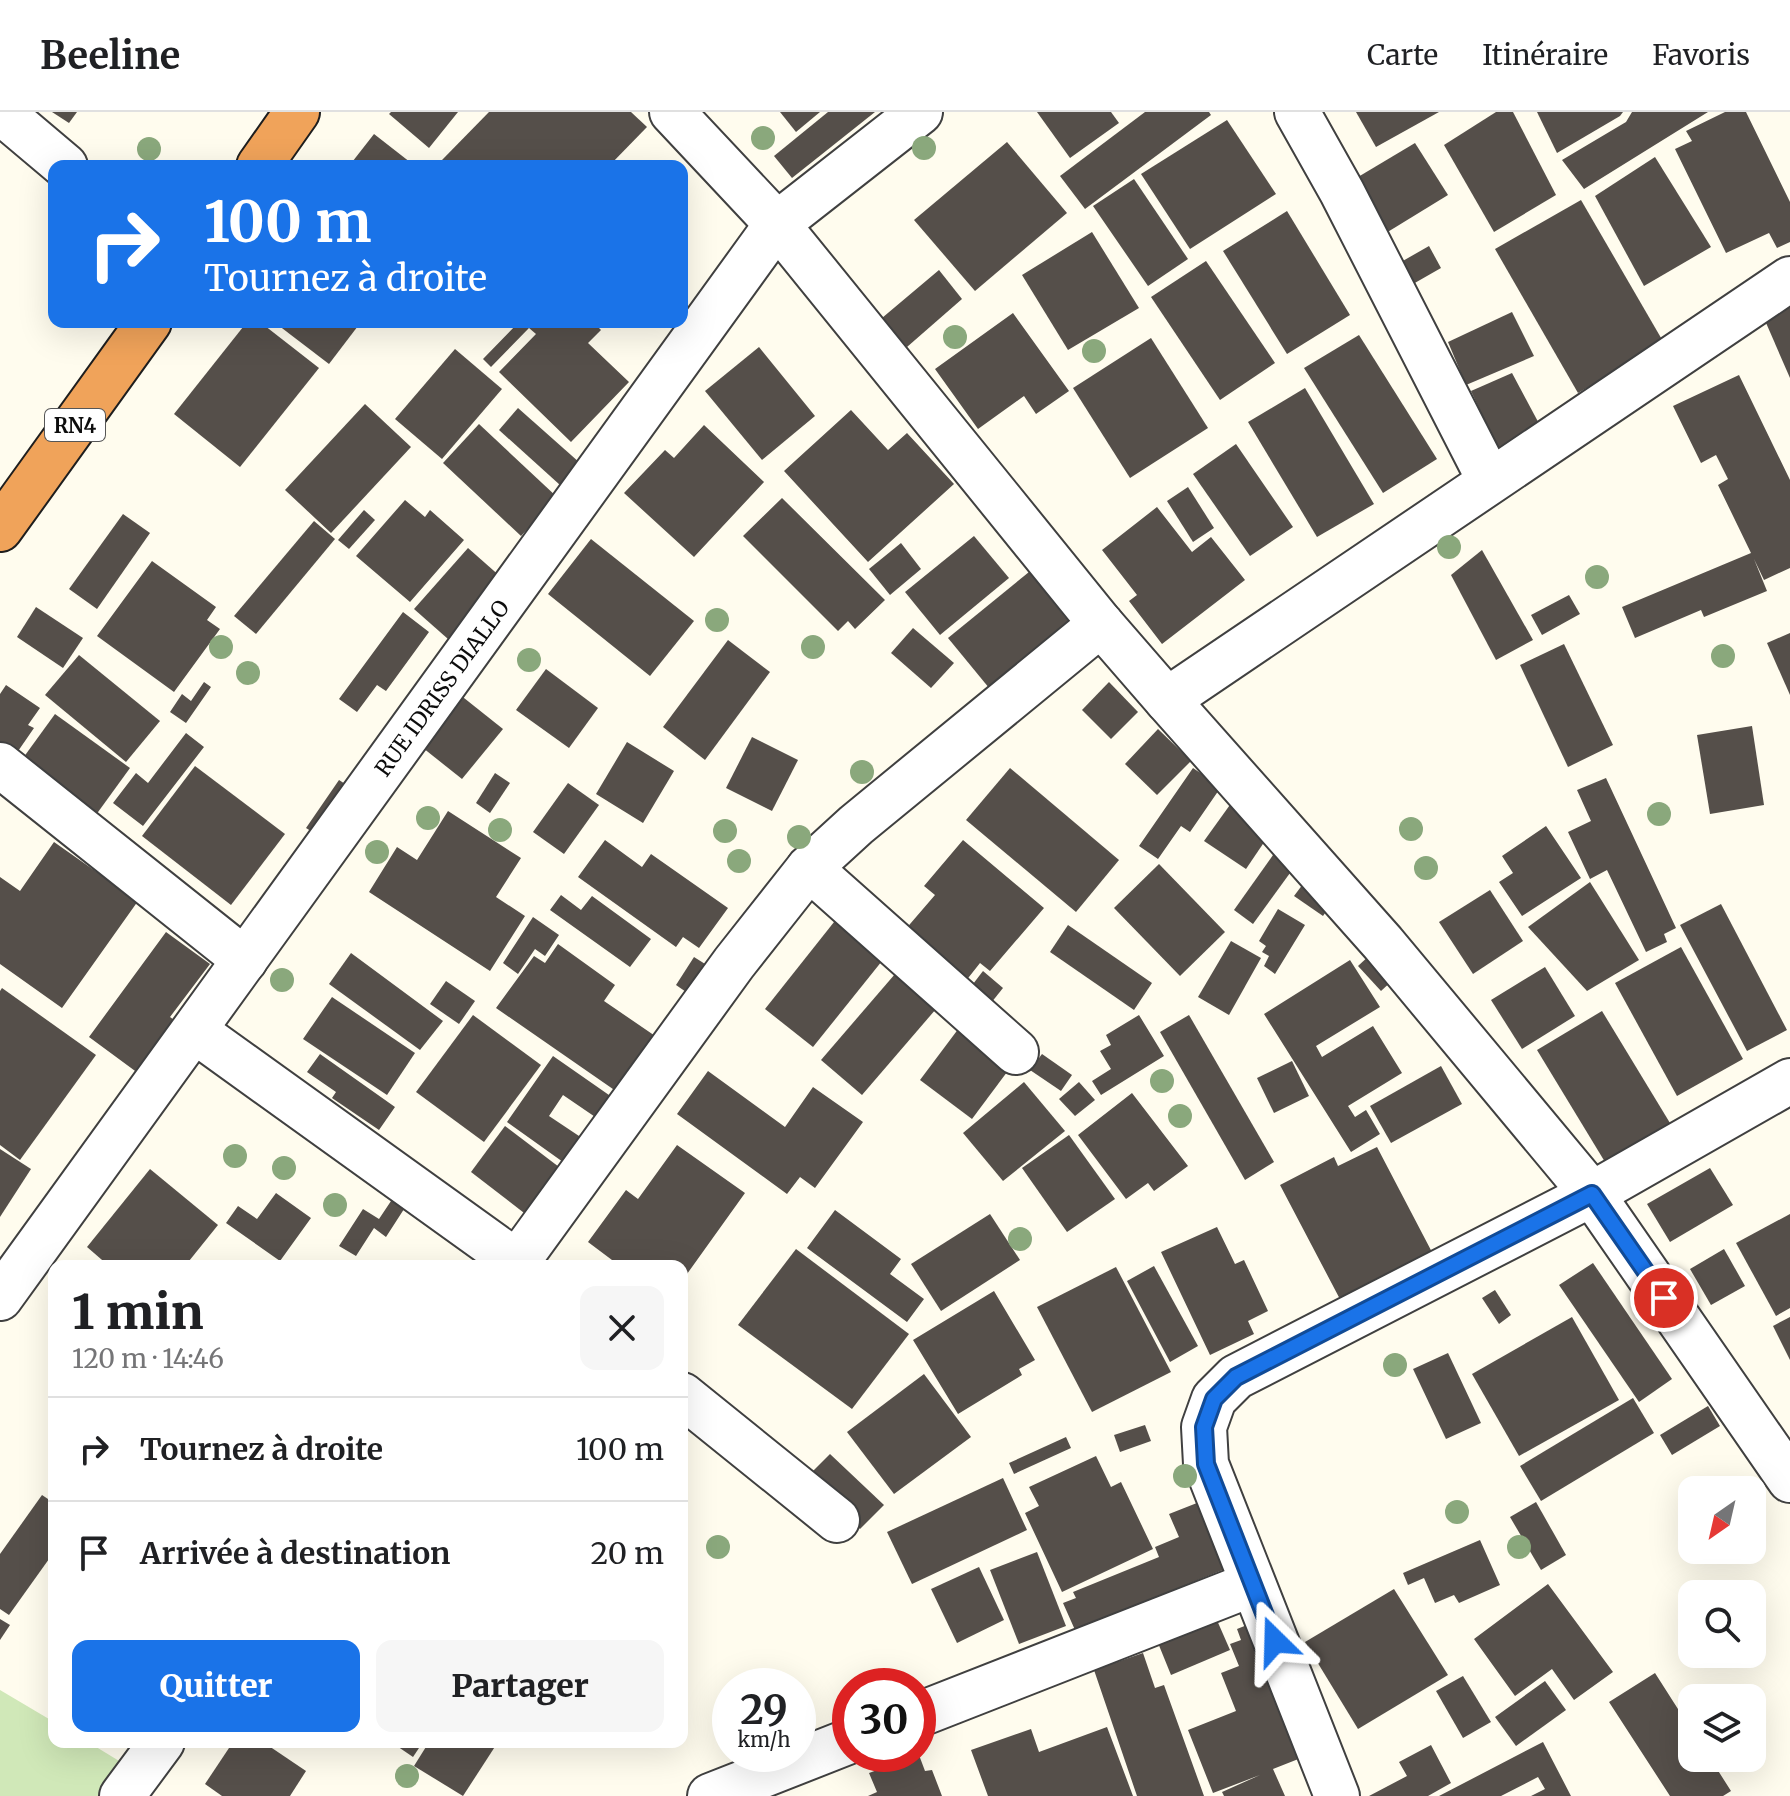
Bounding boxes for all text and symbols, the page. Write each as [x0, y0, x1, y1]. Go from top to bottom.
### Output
text: Beeline [40, 32, 180, 79]
text: Carte [1367, 37, 1438, 73]
text: Itinéraire [1482, 37, 1608, 73]
text: Favoris [1652, 37, 1750, 73]
text: 100 m [204, 187, 372, 257]
icon: right [72, 192, 176, 296]
text: Tournez à droite [204, 256, 487, 301]
road number: RN4 [45, 409, 105, 441]
street label: RUE IDRISS DIALLO [369, 594, 515, 782]
pin [1630, 1264, 1698, 1332]
icon: arrive [1642, 1276, 1686, 1320]
text: 1 min [72, 1282, 204, 1342]
button: close [580, 1286, 664, 1370]
text: 120 m · 14:46 [72, 1342, 224, 1375]
icon: right [72, 1427, 116, 1471]
text: Tournez à droite [140, 1430, 383, 1468]
text: 100 m [576, 1430, 664, 1468]
north arrow [1678, 1476, 1766, 1564]
map controls [1678, 1476, 1766, 1772]
icon: arrive [72, 1531, 116, 1575]
text: Arrivée à destination [140, 1534, 450, 1572]
text: 20 m [591, 1534, 664, 1572]
button: search [1678, 1580, 1766, 1668]
position arrow [1233, 1599, 1317, 1683]
button: Quitter [72, 1640, 360, 1732]
button: Partager [376, 1640, 664, 1732]
speed limit sign: 30 [832, 1668, 936, 1772]
button: layers [1678, 1684, 1766, 1772]
text: 29 [740, 1685, 788, 1735]
text: km/h [738, 1727, 790, 1752]

